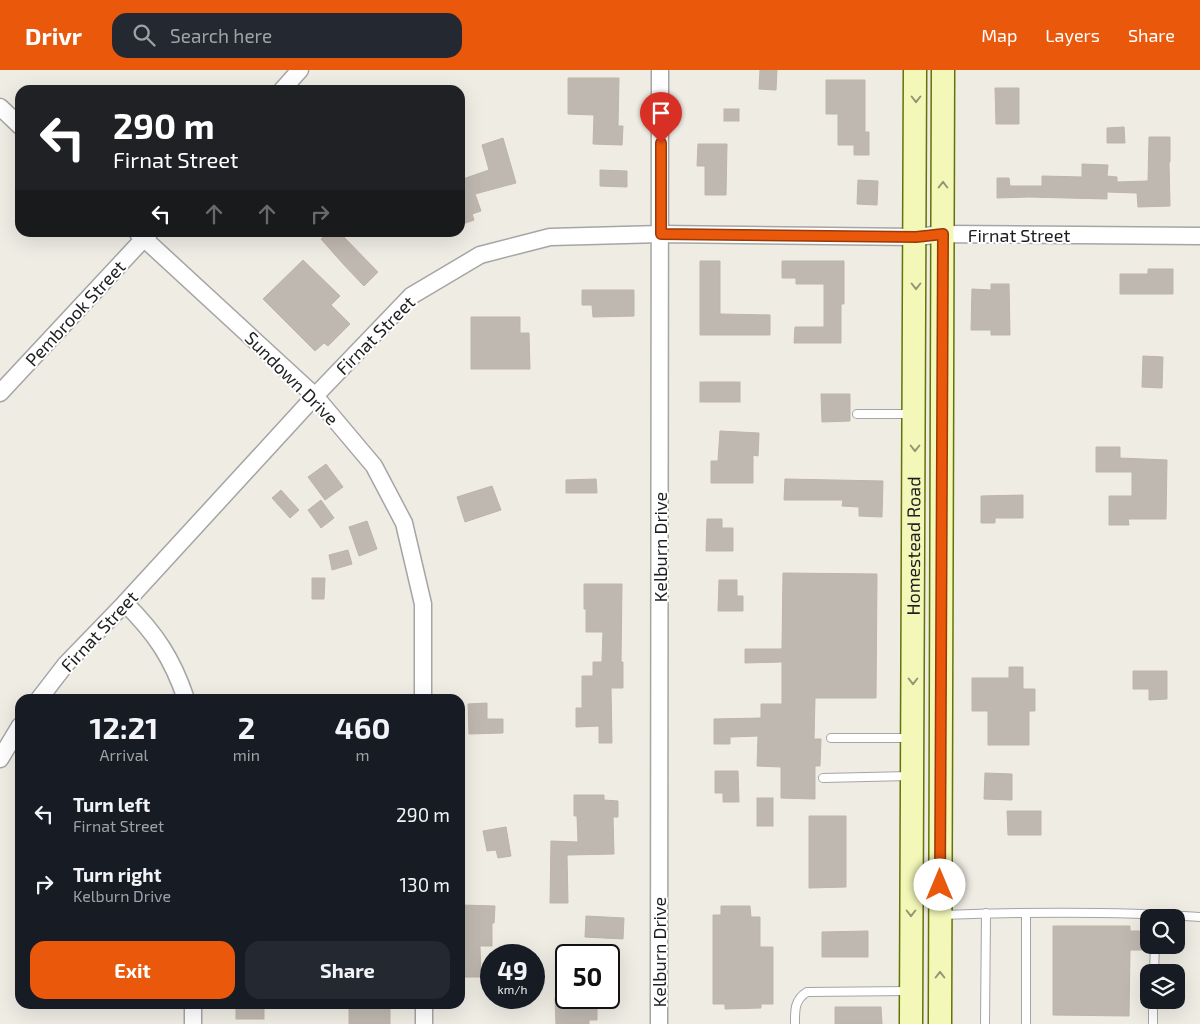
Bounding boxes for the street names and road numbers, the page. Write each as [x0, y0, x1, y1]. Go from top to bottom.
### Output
street label: Firnat Street [968, 224, 1070, 246]
street label: Pembrook Street [20, 255, 130, 370]
street label: Firnat Street [331, 291, 419, 379]
street label: Sundown Drive [241, 327, 343, 429]
street label: Homestead Road [902, 476, 924, 616]
street label: Kelburn Drive [649, 492, 671, 602]
street label: Firnat Street [56, 586, 142, 676]
street label: Kelburn Drive [648, 897, 670, 1007]

